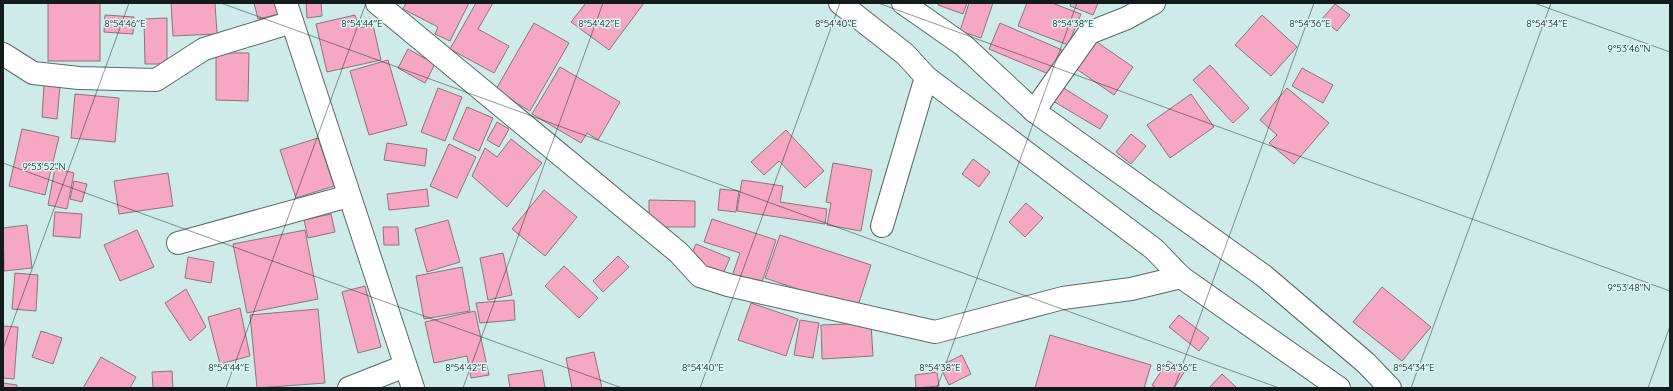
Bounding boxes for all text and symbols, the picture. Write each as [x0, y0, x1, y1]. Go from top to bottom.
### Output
text: 8°54'46"E [104, 17, 146, 30]
text: 8°54'44"E [341, 17, 383, 30]
text: 8°54'42"E [578, 17, 620, 30]
text: 8°54'40"E [815, 17, 857, 30]
text: 8°54'38"E [1052, 17, 1094, 30]
text: 8°54'36"E [1289, 17, 1331, 30]
text: 8°54'34"E [1526, 17, 1568, 30]
text: 9°53'46"N [1607, 42, 1651, 55]
text: 9°53'52"N [22, 160, 66, 173]
text: 9°53'48"N [1607, 281, 1651, 294]
text: 8°54'44"E [208, 361, 250, 374]
text: 8°54'42"E [445, 361, 487, 374]
text: 8°54'40"E [682, 361, 724, 374]
text: 8°54'38"E [919, 361, 961, 374]
text: 8°54'36"E [1156, 361, 1198, 374]
text: 8°54'34"E [1393, 361, 1435, 374]

